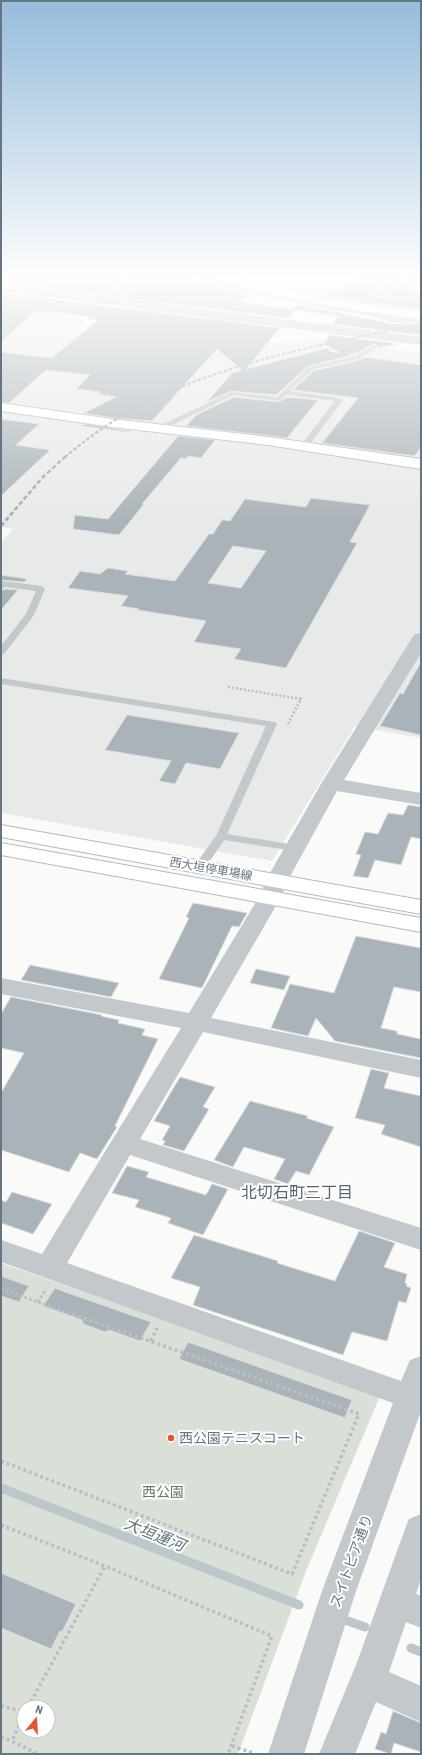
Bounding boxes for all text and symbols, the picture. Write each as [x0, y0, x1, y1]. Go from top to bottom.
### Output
street label: 西大垣停車場線 [168, 855, 254, 883]
district label: 北切石町三丁目 [241, 1183, 353, 1202]
place label: 西公園テニスコート [179, 1430, 305, 1446]
marker: 西公園テニスコート [166, 1433, 176, 1443]
park label: 西公園 [142, 1484, 184, 1500]
street label: スイトピア通り [327, 1512, 375, 1610]
water label: 大垣運河 [122, 1514, 191, 1556]
north arrow [16, 1699, 56, 1739]
text: N [34, 1703, 44, 1717]

